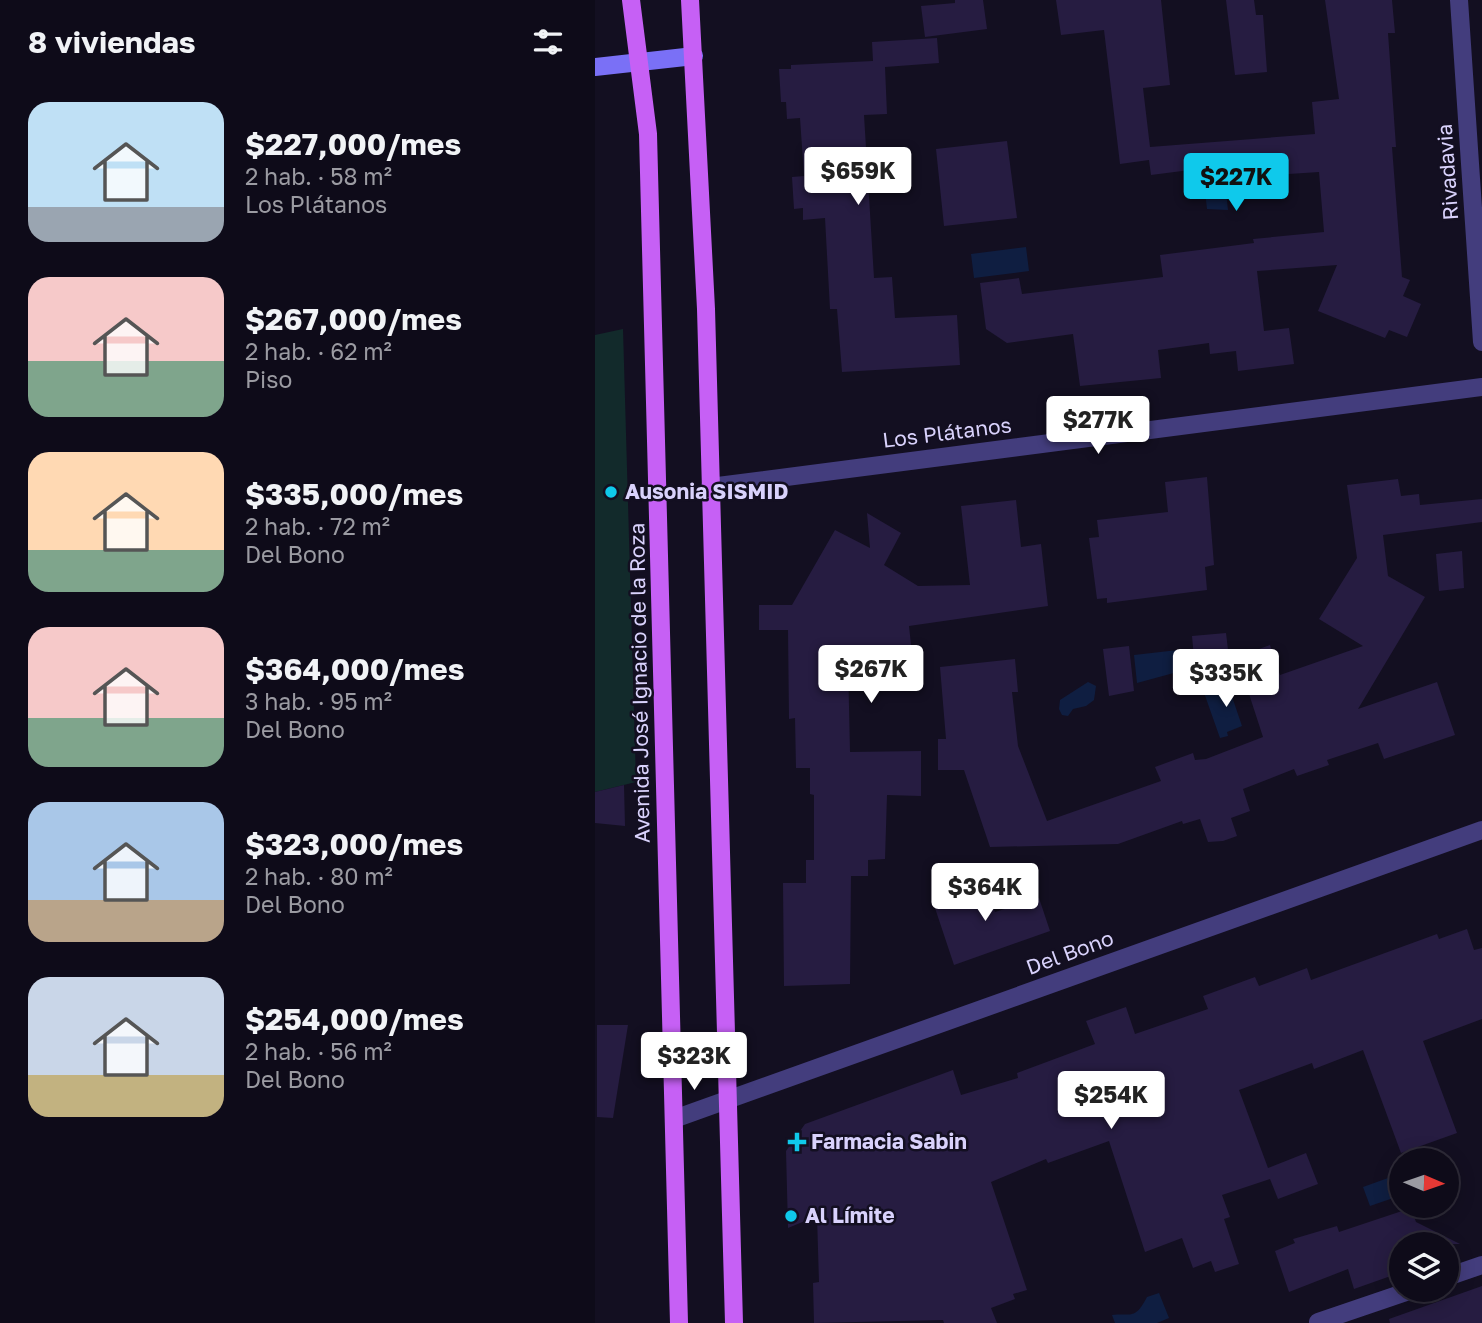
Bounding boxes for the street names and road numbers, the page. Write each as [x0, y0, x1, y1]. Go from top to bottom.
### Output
street label: Rivadavia [1431, 123, 1463, 221]
street label: Los Plátanos [881, 411, 1013, 453]
street label: Avenida José Ignacio de la Roza [623, 523, 655, 843]
street label: Del Bono [1022, 924, 1117, 980]

